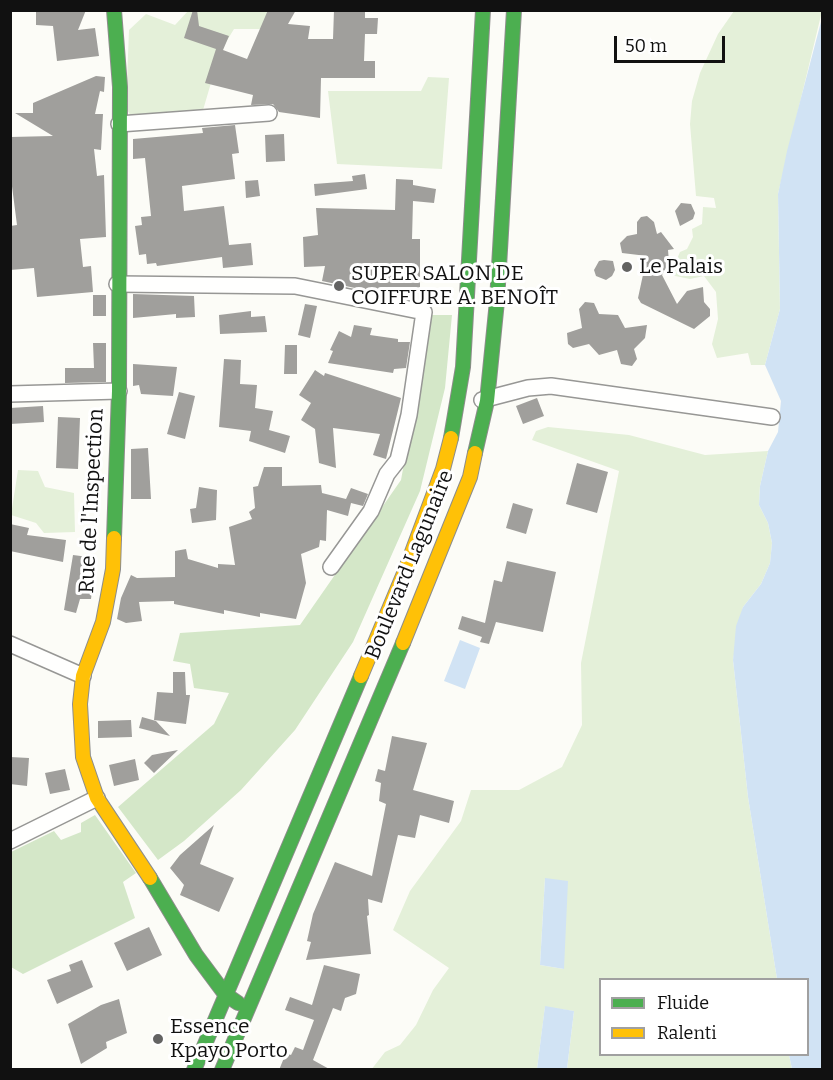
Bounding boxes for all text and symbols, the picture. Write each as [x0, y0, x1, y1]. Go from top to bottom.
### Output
scale bar [617, 24, 728, 62]
text: 50 m [625, 35, 667, 57]
place label: Le Palais [639, 254, 723, 280]
marker: Le Palais [620, 260, 634, 274]
place label: SUPER SALON DE COIFFURE A. BENOÎT [351, 261, 558, 311]
marker: SUPER SALON DE COIFFURE A. BENOÎT [332, 279, 346, 293]
street label: Rue de l'Inspection [75, 408, 109, 594]
street label: Boulevard Lagunaire [360, 467, 460, 663]
legend [599, 978, 809, 1056]
text: Fluide [657, 992, 709, 1014]
place label: Essence Kpayo Porto [170, 1014, 288, 1064]
text: Ralenti [657, 1022, 717, 1044]
marker: Essence Kpayo Porto [151, 1032, 165, 1046]

